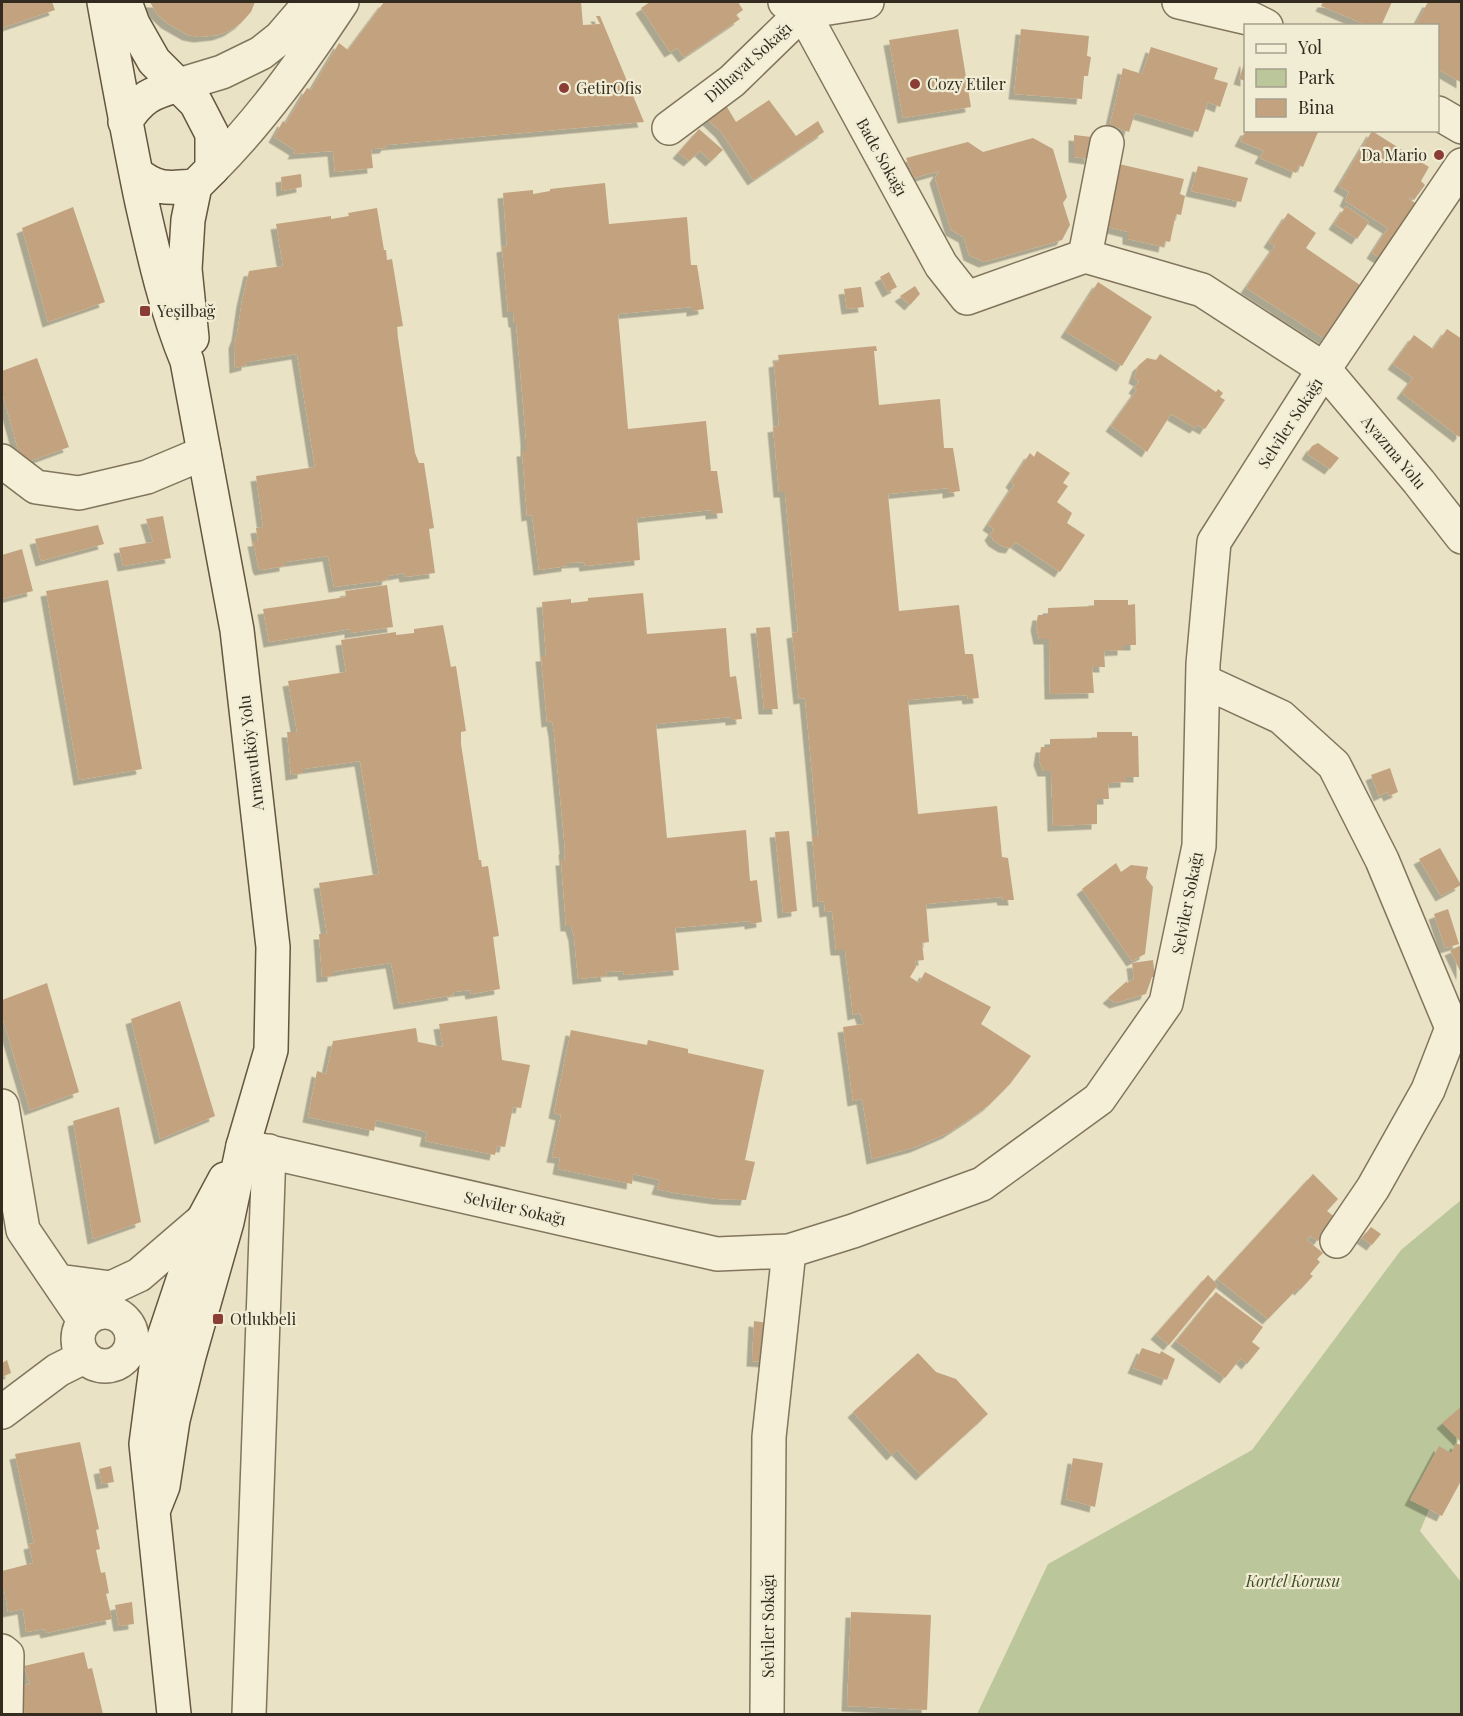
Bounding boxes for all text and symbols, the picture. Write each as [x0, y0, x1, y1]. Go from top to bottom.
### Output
street label: Dilhayat Sokağı [700, 17, 796, 106]
legend [1244, 24, 1439, 132]
text: Yol [1297, 35, 1322, 59]
text: Park [1298, 65, 1335, 89]
place label: Cozy Etiler [927, 73, 1006, 94]
place label: GetirOfis [576, 77, 642, 98]
marker: Cozy Etiler [908, 77, 922, 91]
marker: GetirOfis [557, 81, 571, 95]
text: Bina [1298, 95, 1334, 119]
street label: Bade Sokağı [852, 114, 913, 200]
place label: Da Mario [1361, 144, 1427, 165]
marker: Da Mario [1432, 148, 1446, 162]
place label: Yeşilbağ [156, 300, 216, 321]
marker: Yeşilbağ [138, 304, 152, 318]
street label: Selviler Sokağı [1252, 373, 1327, 472]
street label: Ayazma Yolu [1357, 410, 1431, 493]
street label: Arnavutköy Yolu [233, 694, 268, 813]
street label: Selviler Sokağı [1166, 850, 1207, 956]
street label: Selviler Sokağı [462, 1186, 568, 1230]
place label: Otlukbeli [230, 1308, 296, 1329]
marker: Otlukbeli [211, 1312, 225, 1326]
park label: Kortel Korusu [1245, 1570, 1340, 1591]
street label: Selviler Sokağı [757, 1574, 778, 1678]

